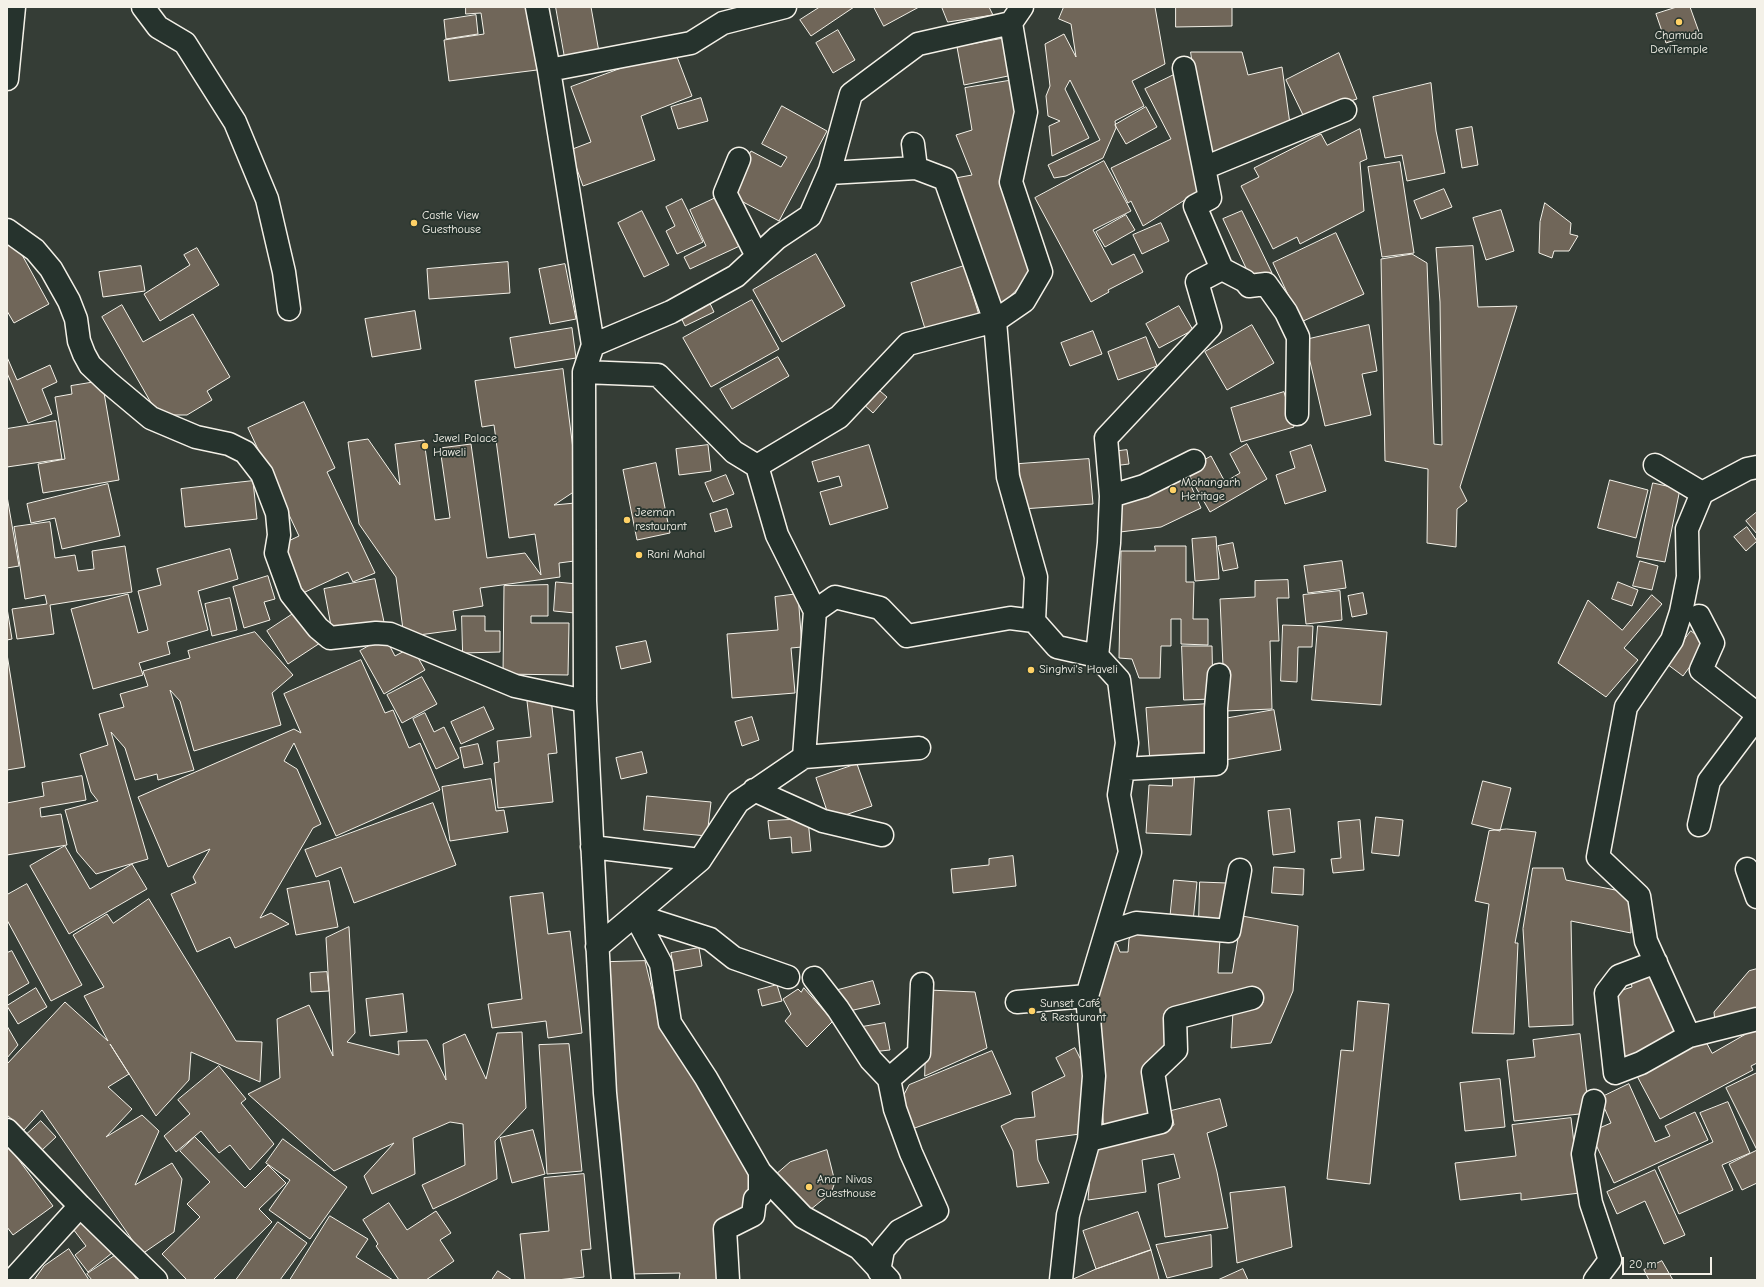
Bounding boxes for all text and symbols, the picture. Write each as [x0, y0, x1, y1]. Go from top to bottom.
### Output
marker: Chamuda DeviTemple [1674, 17, 1684, 27]
place label: Chamuda DeviTemple [1650, 29, 1708, 57]
place label: Castle View Guesthouse [422, 209, 481, 237]
marker: Castle View Guesthouse [409, 218, 419, 228]
place label: Jewel Palace Haweli [433, 432, 497, 460]
marker: Jewel Palace Haweli [420, 441, 430, 451]
place label: Mohangarh Heritage [1181, 476, 1240, 504]
marker: Mohangarh Heritage [1168, 485, 1178, 495]
place label: Jeeman restaurant [635, 506, 687, 534]
marker: Jeeman restaurant [622, 515, 632, 525]
place label: Rani Mahal [647, 548, 705, 562]
marker: Rani Mahal [634, 550, 644, 560]
place label: Singhvi's Haveli [1039, 663, 1118, 677]
marker: Singhvi's Haveli [1026, 665, 1036, 675]
place label: Sunset Café & Restaurant [1040, 997, 1106, 1025]
marker: Sunset Café & Restaurant [1027, 1006, 1037, 1016]
place label: Anar Nivas Guesthouse [817, 1173, 876, 1201]
marker: Anar Nivas Guesthouse [804, 1182, 814, 1192]
scale bar [1624, 1249, 1714, 1275]
text: 20 m [1629, 1257, 1657, 1271]

